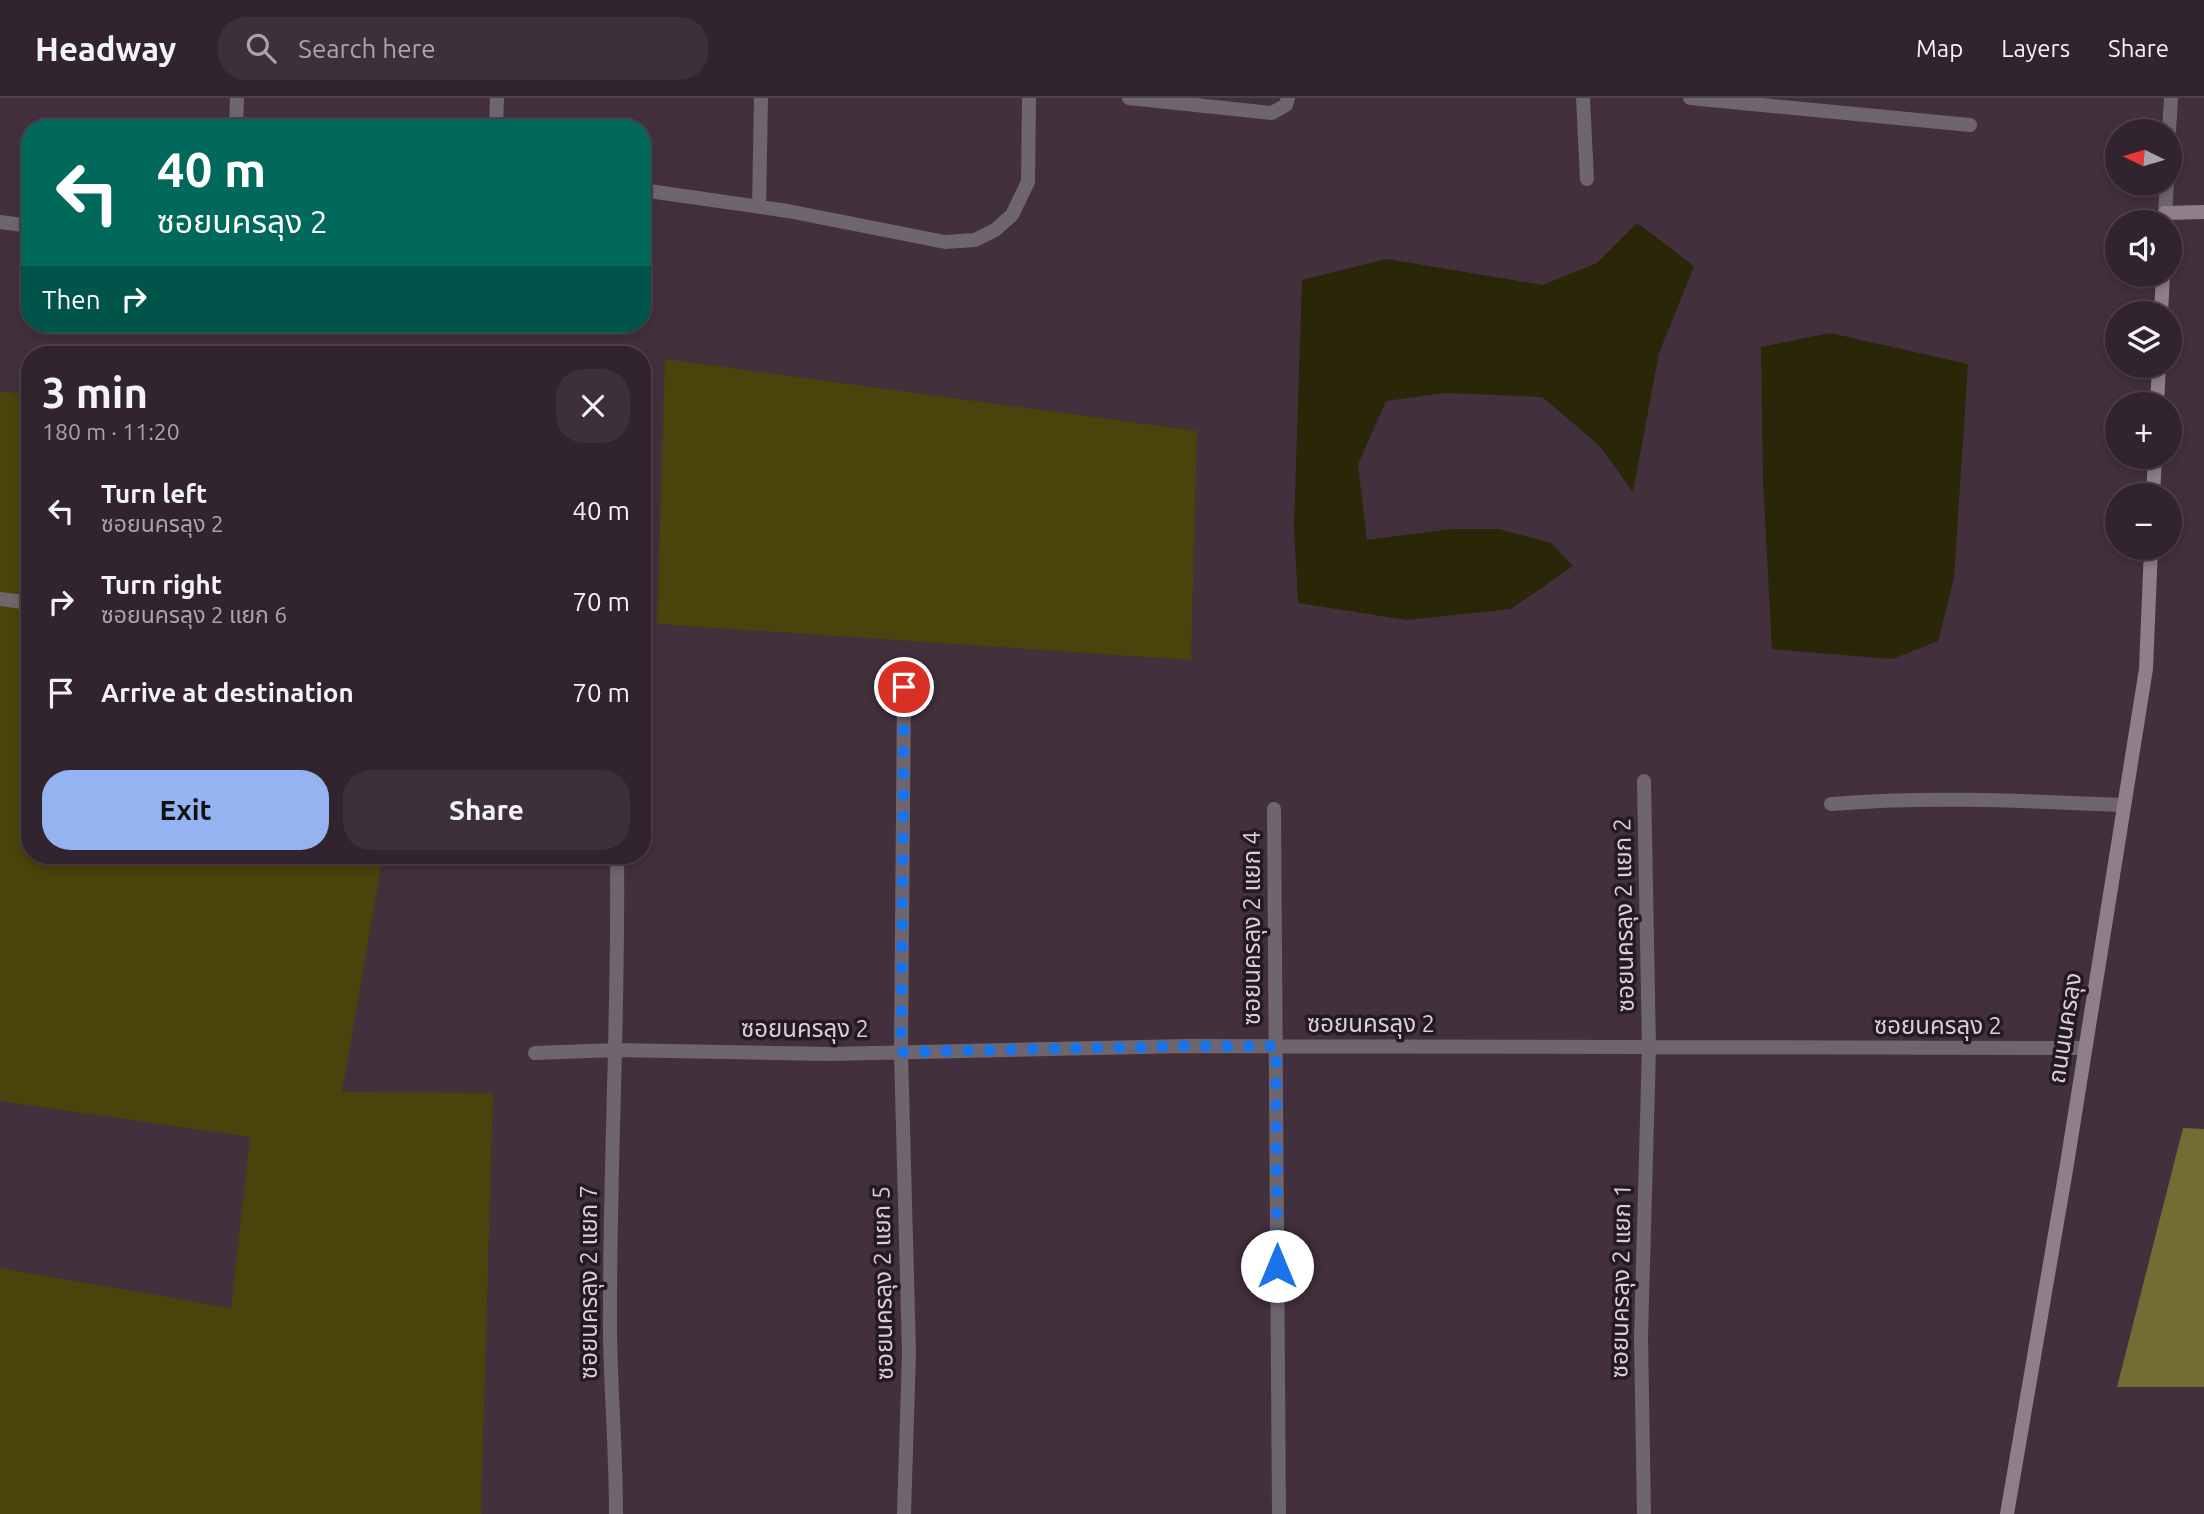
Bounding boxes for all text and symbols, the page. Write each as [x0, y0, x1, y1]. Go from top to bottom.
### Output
search box [218, 17, 708, 80]
icon: search [242, 29, 280, 67]
text: Headway [35, 30, 176, 67]
text: Search here [298, 34, 436, 63]
text: Map [1916, 35, 1963, 62]
text: Layers [2001, 35, 2070, 62]
text: Share [2108, 35, 2169, 62]
north arrow [2105, 119, 2182, 196]
map controls [2105, 119, 2182, 560]
text: 40 m [157, 141, 266, 196]
icon: left [42, 147, 133, 238]
text: ซอยนครลุง 2 [157, 203, 328, 239]
button: sound [2105, 210, 2182, 287]
icon: right [115, 280, 153, 318]
text: Then [42, 285, 101, 314]
button: layers [2105, 301, 2182, 378]
text: 3 min [42, 369, 148, 416]
button: close [556, 369, 630, 443]
button: + [2105, 392, 2182, 469]
text: 180 m · 11:20 [42, 419, 180, 444]
text: Turn left [101, 479, 207, 508]
button: − [2105, 483, 2182, 560]
icon: left [42, 492, 80, 530]
text: 40 m [572, 496, 630, 525]
text: ซอยนครลุง 2 [101, 511, 224, 536]
text: Turn right [101, 570, 222, 599]
icon: right [42, 583, 80, 621]
text: 70 m [572, 587, 630, 616]
text: ซอยนครลุง 2 แยก 6 [101, 602, 287, 627]
pin [874, 657, 934, 717]
icon: arrive [885, 668, 923, 706]
icon: arrive [42, 674, 80, 712]
text: Arrive at destination [101, 678, 354, 707]
text: 70 m [572, 678, 630, 707]
button: Exit [42, 770, 329, 850]
button: Share [343, 770, 630, 850]
street label: ซอยนครลุง 2 แยก 2 [1608, 818, 1641, 1012]
street label: ซอยนครลุง 2 แยก 4 [1238, 831, 1267, 1025]
street label: ถนนนครลุง [2042, 971, 2089, 1085]
street label: ซอยนครลุง 2 [1307, 1010, 1435, 1039]
street label: ซอยนครลุง 2 [1874, 1012, 2002, 1041]
street label: ซอยนครลุง 2 [741, 1015, 869, 1044]
street label: ซอยนครลุง 2 แยก 1 [1605, 1184, 1638, 1378]
street label: ซอยนครลุง 2 แยก 7 [575, 1185, 604, 1379]
street label: ซอยนครลุง 2 แยก 5 [867, 1186, 900, 1380]
position arrow [1240, 1229, 1314, 1303]

